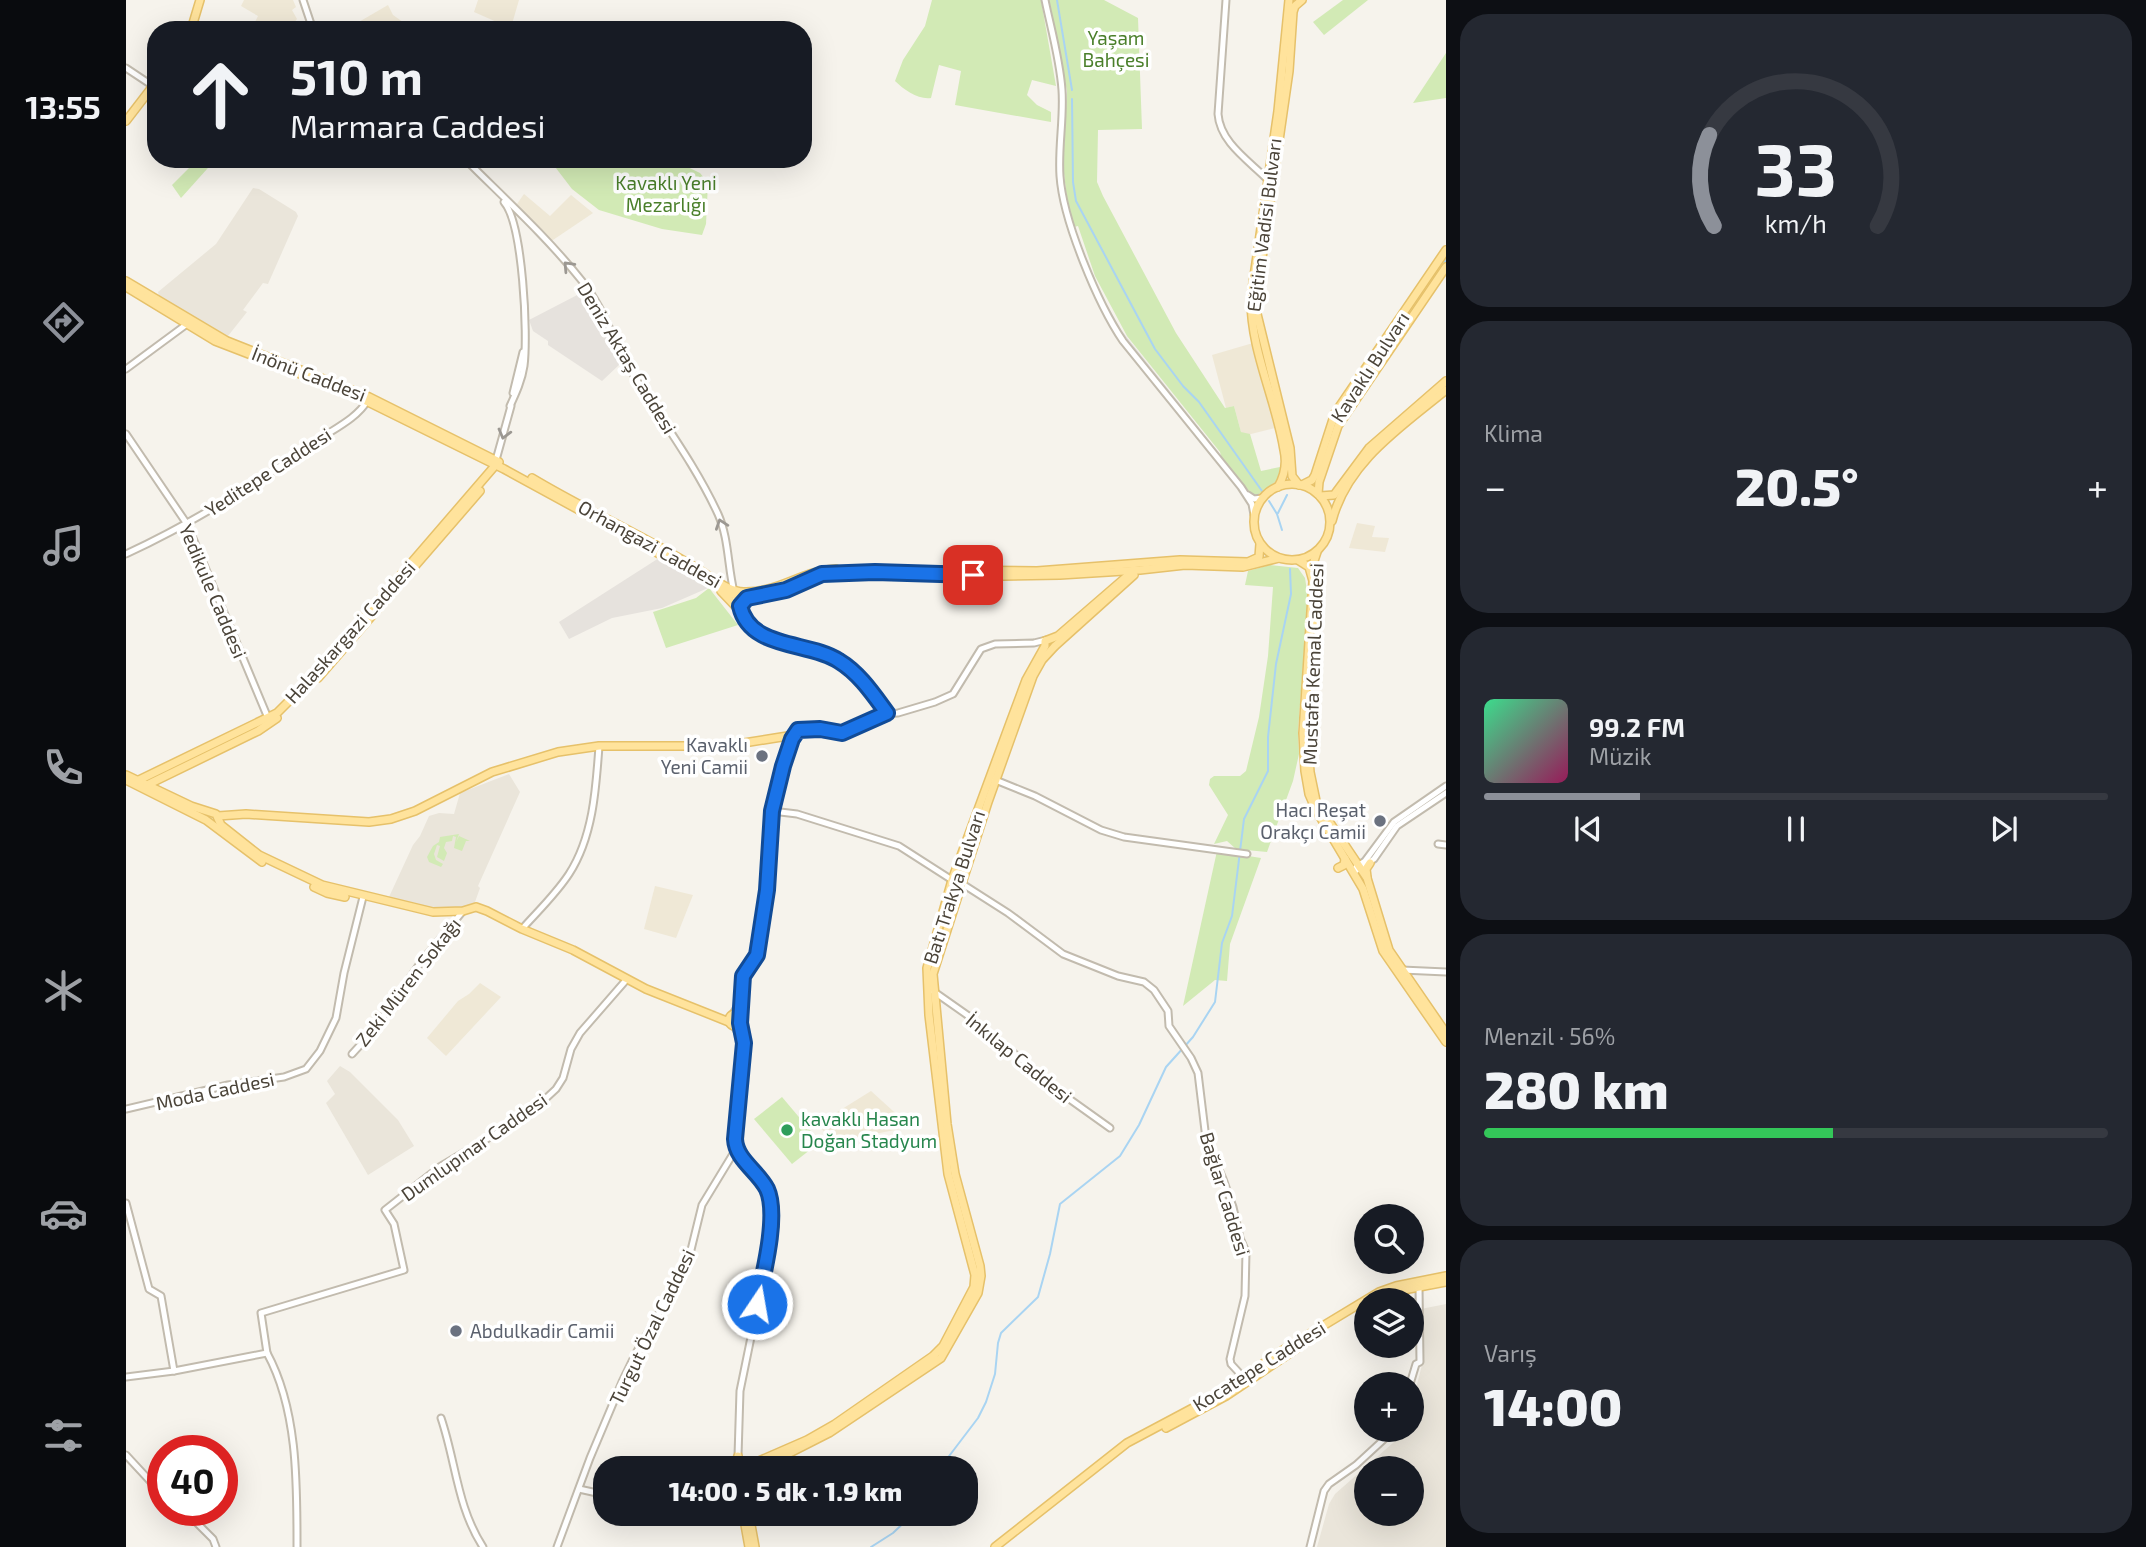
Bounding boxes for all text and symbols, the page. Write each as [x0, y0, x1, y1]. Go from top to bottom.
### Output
park label: Yaşam Bahçesi [1083, 26, 1149, 72]
text: 510 m [290, 46, 423, 105]
icon: ahead [175, 49, 266, 140]
text: 13:55 [25, 87, 101, 125]
text: Marmara Caddesi [290, 106, 546, 144]
text: 33 [1755, 124, 1837, 212]
street label: Eğitim Vadisi Bulvarı [1241, 137, 1286, 313]
park label: Kavaklı Yeni Mezarlığı [615, 171, 717, 216]
text: km/h [1765, 208, 1827, 238]
one-way arrow [564, 261, 577, 274]
street label: Deniz Aktaş Caddesi [572, 278, 682, 438]
icon: directions [39, 298, 88, 347]
street label: Kavaklı Bulvarı [1325, 307, 1414, 426]
street label: İnönü Caddesi [249, 341, 370, 406]
text: Klima [1484, 419, 1543, 447]
street label: Yeditepe Caddesi [200, 422, 335, 521]
one-way arrow [498, 427, 512, 439]
text: 20.5° [1735, 454, 1859, 516]
text: − [1484, 463, 1506, 509]
text: + [2087, 463, 2108, 509]
street label: Orhangazi Caddesi [575, 495, 726, 592]
one-way arrow [715, 518, 729, 530]
street label: Yedikule Caddesi [175, 520, 252, 661]
icon: music [39, 521, 88, 570]
pin [943, 545, 1003, 605]
street label: Halaskargazi Caddesi [280, 556, 420, 708]
icon: arrive [954, 556, 992, 594]
street label: Mustafa Kemal Caddesi [1297, 563, 1328, 765]
text: 99.2 FM [1589, 711, 1685, 742]
place label: Kavaklı Yeni Camii [661, 733, 748, 778]
text: Müzik [1589, 742, 1651, 770]
icon: phone [39, 743, 88, 792]
marker: Kavaklı Yeni Camii [754, 748, 770, 764]
place label: Hacı Reşat Orakçı Camii [1260, 798, 1366, 844]
street label: Batı Trakya Bulvarı [918, 807, 989, 967]
icon: previous [1569, 810, 1607, 848]
icon: pause [1777, 810, 1815, 848]
icon: next [1985, 810, 2023, 848]
marker: Hacı Reşat Orakçı Camii [1372, 813, 1388, 829]
street label: Zeki Müren Sokağı [350, 913, 465, 1051]
icon: climate [39, 966, 88, 1015]
street label: İnkılap Caddesi [962, 1008, 1077, 1107]
text: Menzil · 56% [1484, 1022, 1615, 1050]
text: 280 km [1484, 1057, 1669, 1119]
street label: Moda Caddesi [154, 1067, 276, 1114]
street label: Dumlupınar Caddesi [396, 1088, 551, 1206]
place label: kavaklı Hasan Doğan Stadyum [801, 1107, 937, 1152]
marker: kavaklı Hasan Doğan Stadyum [779, 1122, 795, 1138]
street label: Bağlar Caddesi [1196, 1129, 1255, 1258]
icon: car [39, 1189, 88, 1238]
map controls [1354, 1204, 1424, 1526]
button: search [1354, 1204, 1424, 1274]
street label: Turgut Özal Caddesi [604, 1245, 699, 1408]
position arrow [720, 1267, 794, 1341]
button: layers [1354, 1288, 1424, 1358]
street label: Kocatepe Caddesi [1188, 1316, 1329, 1416]
place label: Abdulkadir Camii [470, 1319, 615, 1342]
marker: Abdulkadir Camii [448, 1323, 464, 1339]
text: Varış [1484, 1339, 1537, 1367]
button: + [1354, 1372, 1424, 1442]
text: 14:00 [1484, 1374, 1622, 1436]
icon: filters [39, 1411, 88, 1460]
speed limit sign: 40 [147, 1435, 238, 1526]
button: − [1354, 1456, 1424, 1526]
text: 14:00 · 5 dk · 1.9 km [669, 1475, 902, 1506]

